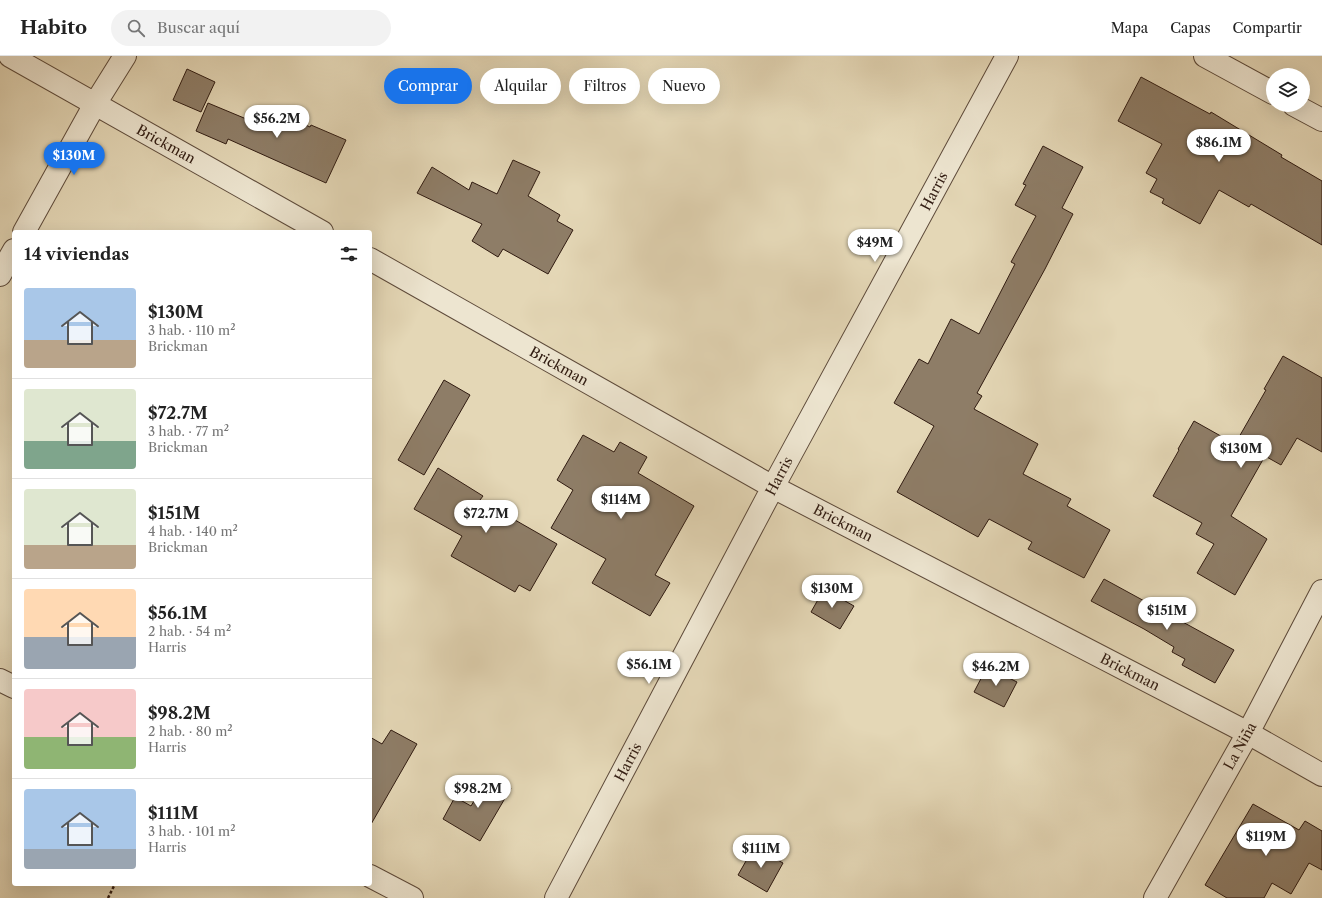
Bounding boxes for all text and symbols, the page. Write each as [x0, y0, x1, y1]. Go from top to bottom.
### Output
search box [111, 10, 391, 46]
text: Habito [20, 16, 87, 39]
icon: search [125, 17, 147, 39]
text: Buscar aquí [157, 18, 240, 37]
text: Mapa [1111, 19, 1148, 37]
text: Capas [1170, 19, 1211, 37]
text: Compartir [1233, 19, 1302, 37]
chip: Comprar [384, 68, 472, 104]
chip: Alquilar [480, 68, 561, 104]
chip: Filtros [569, 68, 640, 104]
chip: Nuevo [648, 68, 720, 104]
map controls [1266, 68, 1310, 112]
button: layers [1266, 68, 1310, 112]
pin: $56.2M [244, 105, 310, 139]
text: $56.2M [253, 110, 301, 126]
street label: Brickman [133, 120, 199, 168]
pin: $86.1M [1186, 129, 1252, 163]
text: $86.1M [1196, 134, 1242, 150]
pin: $130M [46, 142, 102, 176]
text: $130M [53, 147, 95, 163]
street label: Harris [916, 168, 952, 214]
pin: $49M [851, 229, 899, 263]
text: $49M [857, 234, 893, 250]
icon: filters [338, 243, 360, 265]
text: 14 viviendas [24, 244, 129, 264]
text: $130M [148, 302, 204, 322]
icon: home [56, 304, 104, 352]
text: 3 hab. · 110 m² [148, 322, 236, 338]
text: Brickman [148, 338, 208, 354]
street label: Brickman [526, 342, 592, 390]
text: $72.7M [148, 403, 208, 423]
icon: home [56, 405, 104, 453]
text: 3 hab. · 77 m² [148, 423, 229, 439]
pin: $130M [1213, 435, 1269, 469]
text: Brickman [148, 439, 208, 455]
text: $130M [1220, 440, 1262, 456]
street label: Harris [761, 453, 797, 499]
pin: $114M [593, 486, 649, 520]
text: $114M [601, 491, 641, 507]
pin: $72.7M [453, 500, 519, 534]
street label: Brickman [810, 500, 876, 546]
text: $151M [148, 503, 200, 523]
icon: home [56, 505, 104, 553]
text: $72.7M [463, 505, 509, 521]
text: 4 hab. · 140 m² [148, 523, 238, 539]
text: Brickman [148, 539, 208, 555]
pin: $130M [804, 575, 860, 609]
text: $130M [811, 580, 853, 596]
pin: $151M [1139, 597, 1195, 631]
text: $151M [1147, 602, 1187, 618]
text: $56.1M [148, 603, 207, 623]
icon: home [56, 605, 104, 653]
text: 2 hab. · 54 m² [148, 623, 231, 639]
text: Harris [148, 639, 186, 655]
street label: Brickman [1097, 649, 1163, 695]
pin: $56.1M [616, 651, 682, 685]
pin: $46.2M [963, 653, 1029, 687]
text: $56.1M [626, 656, 672, 672]
text: $46.2M [972, 658, 1020, 674]
text: $98.2M [148, 703, 211, 723]
icon: home [56, 705, 104, 753]
street label: La Niña [1220, 718, 1261, 773]
text: 2 hab. · 80 m² [148, 723, 233, 739]
text: Harris [148, 739, 186, 755]
street label: Harris [610, 739, 646, 785]
pin: $98.2M [445, 775, 511, 809]
text: $98.2M [454, 780, 502, 796]
text: $111M [148, 803, 199, 823]
icon: home [56, 805, 104, 853]
text: 3 hab. · 101 m² [148, 823, 236, 839]
pin: $119M [1238, 823, 1294, 857]
text: $119M [1246, 828, 1286, 844]
pin: $111M [733, 835, 789, 869]
text: Harris [148, 839, 186, 855]
text: $111M [742, 840, 780, 856]

